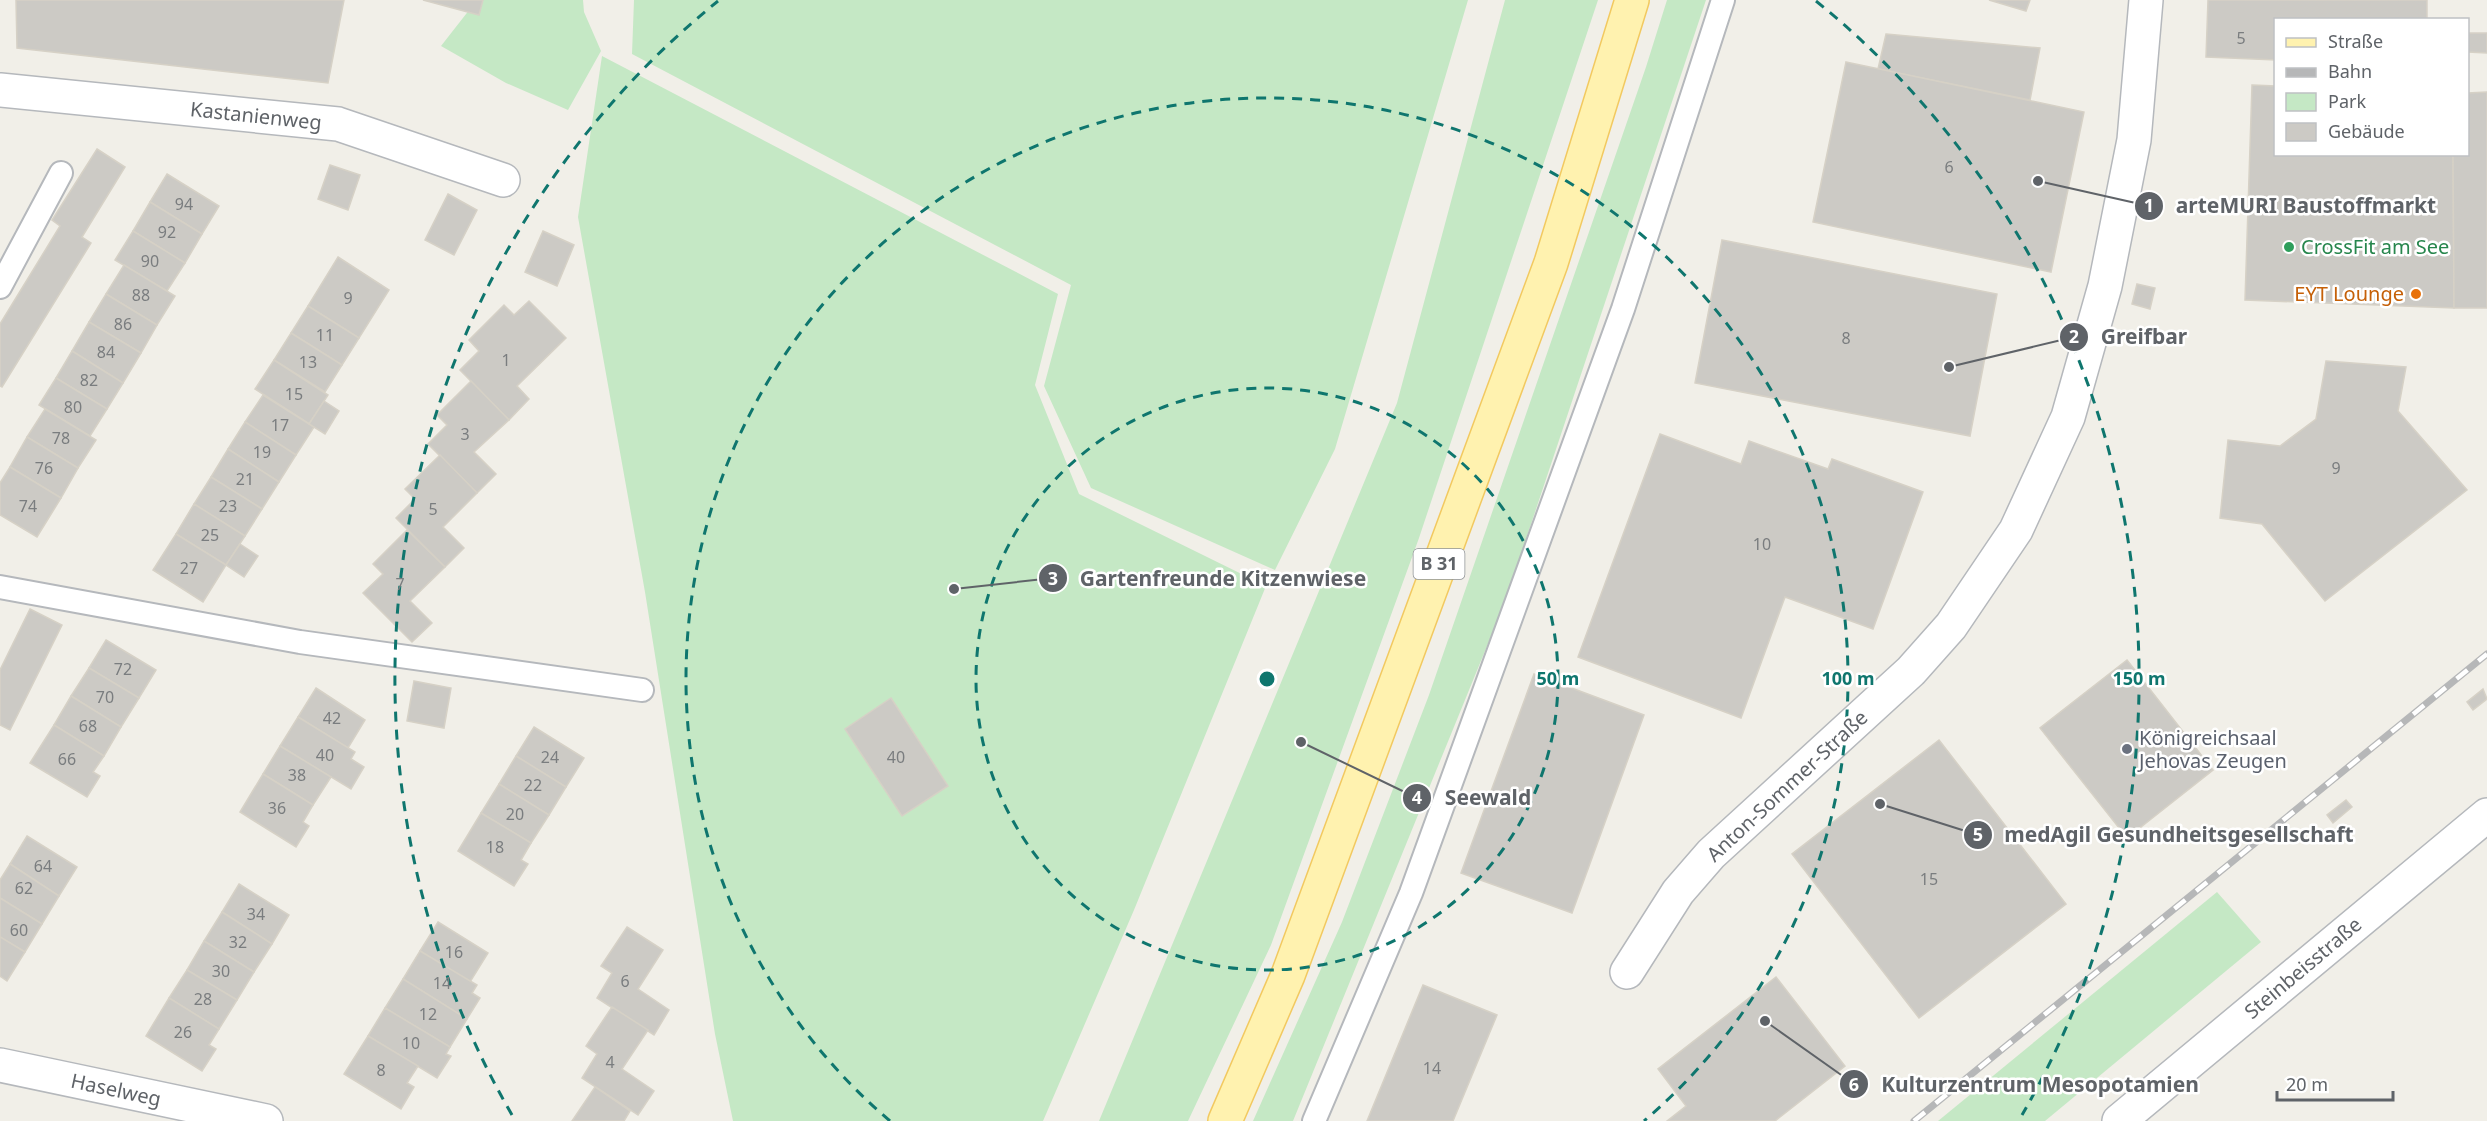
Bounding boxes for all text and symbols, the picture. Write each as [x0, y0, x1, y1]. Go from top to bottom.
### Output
legend [2274, 18, 2469, 156]
house number: 5 [2236, 27, 2246, 49]
text: Straße [2328, 29, 2383, 53]
text: Bahn [2328, 59, 2372, 83]
text: Park [2328, 89, 2366, 113]
street label: Kastanienweg [189, 95, 323, 136]
text: Gebäude [2328, 119, 2405, 143]
house number: 6 [1944, 156, 1954, 178]
callout: arteMURI Baustoffmarkt [2134, 187, 2448, 226]
text: arteMURI Baustoffmarkt [2176, 191, 2436, 219]
house number: 94 [175, 193, 193, 215]
text: 1 [2144, 193, 2154, 217]
house number: 92 [158, 221, 176, 243]
place label: CrossFit am See [2301, 233, 2449, 260]
marker: CrossFit am See [2282, 240, 2296, 254]
house number: 90 [141, 250, 159, 272]
place label: EYT Lounge [2294, 280, 2404, 307]
house number: 88 [132, 284, 150, 306]
house number: 9 [343, 287, 353, 309]
marker: EYT Lounge [2409, 287, 2423, 301]
house number: 86 [114, 313, 132, 335]
callout: Greifbar [2059, 317, 2199, 356]
text: Greifbar [2101, 322, 2188, 350]
house number: 11 [316, 324, 334, 346]
text: 2 [2069, 324, 2079, 348]
house number: 8 [1841, 327, 1851, 349]
house number: 84 [97, 341, 115, 363]
house number: 1 [501, 349, 511, 371]
house number: 13 [299, 351, 317, 373]
house number: 82 [80, 369, 98, 391]
house number: 15 [285, 383, 303, 405]
house number: 80 [64, 396, 82, 418]
house number: 17 [271, 414, 289, 436]
house number: 3 [460, 423, 470, 445]
house number: 78 [52, 427, 70, 449]
house number: 19 [253, 441, 271, 463]
house number: 76 [35, 457, 53, 479]
house number: 9 [2331, 457, 2341, 479]
house number: 21 [236, 468, 254, 490]
house number: 74 [19, 495, 37, 517]
house number: 23 [219, 495, 237, 517]
house number: 5 [428, 498, 438, 520]
house number: 25 [201, 524, 219, 546]
house number: 10 [1753, 533, 1771, 555]
road number: B 31 [1414, 549, 1464, 579]
house number: 27 [180, 557, 198, 579]
callout: Gartenfreunde Kitzenwiese [1038, 559, 1378, 598]
text: Gartenfreunde Kitzenwiese [1080, 564, 1366, 592]
text: 3 [1048, 566, 1058, 590]
house number: 7 [395, 573, 405, 595]
house number: 72 [114, 658, 132, 680]
text: 50 m [1537, 666, 1579, 690]
text: 100 m [1821, 666, 1875, 690]
text: 150 m [2112, 666, 2166, 690]
centre of rings [1257, 669, 1277, 689]
house number: 70 [96, 686, 114, 708]
street label: Anton-Sommer-Straße [1700, 704, 1873, 867]
house number: 42 [323, 707, 341, 729]
house number: 68 [79, 715, 97, 737]
place label: Königreichsaal Jehovas Zeugen [2137, 724, 2287, 774]
marker: Königreichsaal Jehovas Zeugen [2120, 742, 2134, 756]
house number: 40 [316, 744, 334, 766]
house number: 24 [541, 746, 559, 768]
house number: 40 [887, 746, 905, 768]
house number: 66 [58, 748, 76, 770]
house number: 38 [288, 764, 306, 786]
house number: 22 [524, 774, 542, 796]
callout: Seewald [1402, 778, 1543, 817]
text: Seewald [1445, 783, 1531, 811]
text: 4 [1412, 785, 1422, 809]
house number: 36 [268, 797, 286, 819]
house number: 20 [506, 803, 524, 825]
callout: medAgil Gesundheitsgesellschaft [1963, 815, 2366, 854]
text: medAgil Gesundheitsgesellschaft [2004, 820, 2354, 848]
text: 5 [1973, 822, 1983, 846]
house number: 18 [486, 836, 504, 858]
house number: 64 [34, 855, 52, 877]
house number: 15 [1920, 868, 1938, 890]
house number: 62 [15, 877, 33, 899]
house number: 34 [247, 903, 265, 925]
street label: Steinbeisstraße [2238, 911, 2367, 1025]
house number: 60 [10, 919, 28, 941]
house number: 32 [229, 931, 247, 953]
house number: 16 [445, 941, 463, 963]
house number: 30 [212, 960, 230, 982]
house number: 6 [620, 970, 630, 992]
house number: 14 [433, 972, 451, 994]
house number: 28 [194, 988, 212, 1010]
house number: 12 [419, 1003, 437, 1025]
house number: 26 [174, 1021, 192, 1043]
house number: 10 [402, 1032, 420, 1054]
house number: 4 [605, 1051, 615, 1073]
house number: 14 [1423, 1057, 1441, 1079]
house number: 8 [376, 1059, 386, 1081]
scale bar [2277, 1064, 2392, 1102]
callout: Kulturzentrum Mesopotamien [1839, 1065, 2210, 1104]
street label: Haselweg [69, 1067, 164, 1112]
text: Kulturzentrum Mesopotamien [1881, 1070, 2199, 1098]
text: 6 [1849, 1072, 1859, 1096]
text: 20 m [2286, 1072, 2328, 1096]

